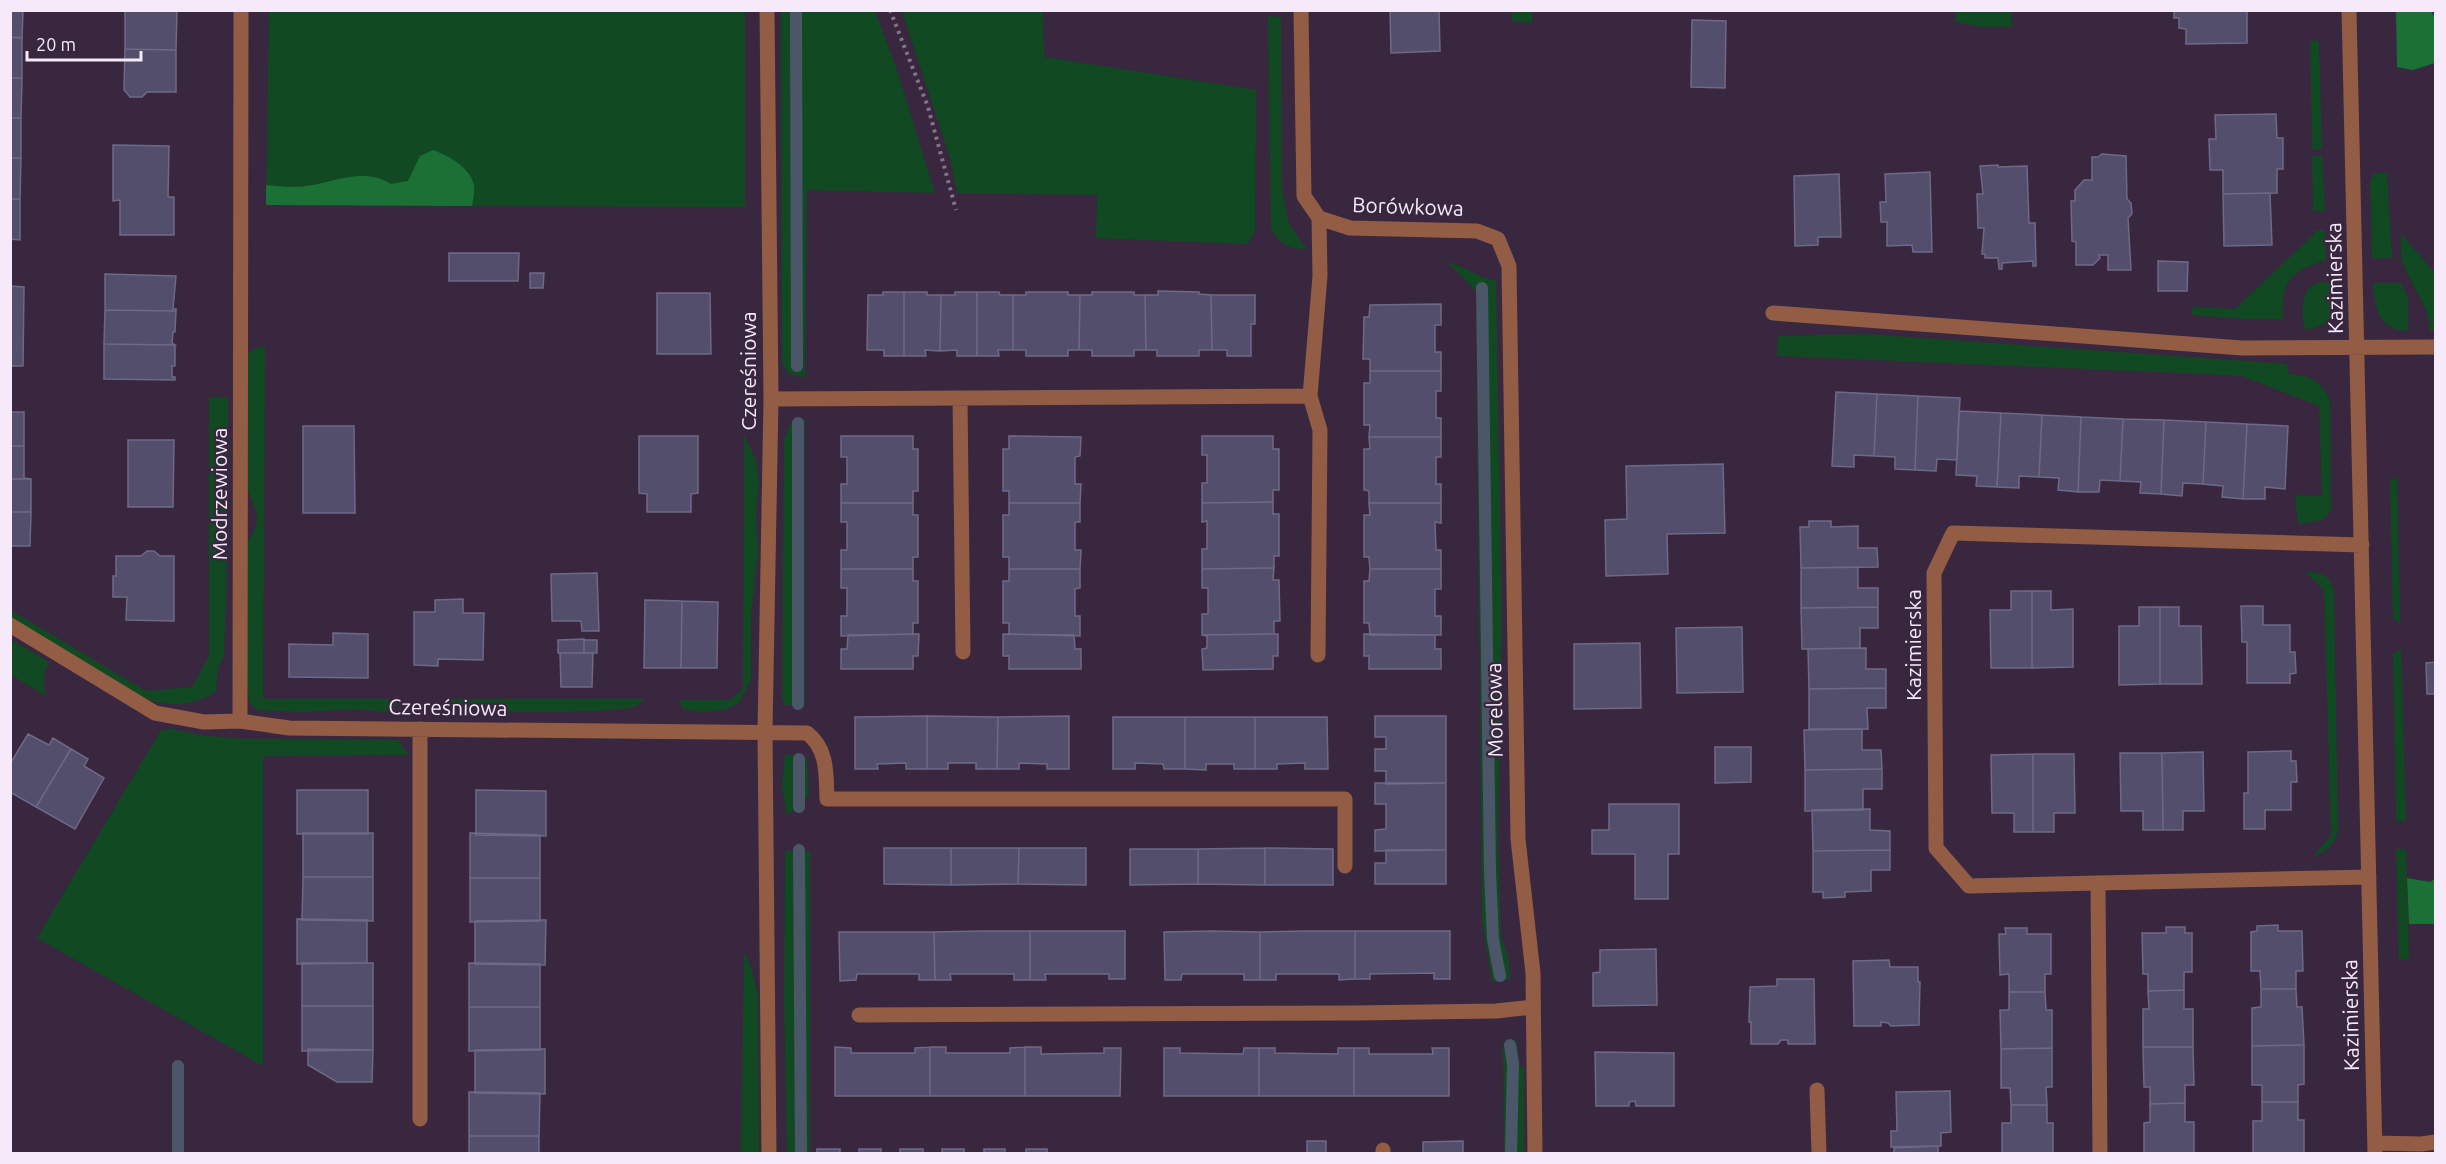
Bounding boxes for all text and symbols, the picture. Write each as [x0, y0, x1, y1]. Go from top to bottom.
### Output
scale bar [27, 24, 141, 62]
text: 20 m [36, 34, 76, 54]
street label: Borówkowa [1352, 192, 1464, 220]
street label: Kazimierska [2321, 222, 2347, 334]
street label: Czereśniowa [736, 311, 760, 431]
street label: Modrzewiowa [207, 428, 231, 560]
street label: Kazimierska [1901, 589, 1925, 701]
street label: Morelowa [1481, 662, 1507, 758]
street label: Czereśniowa [388, 694, 508, 720]
street label: Kazimierska [2337, 959, 2363, 1071]

